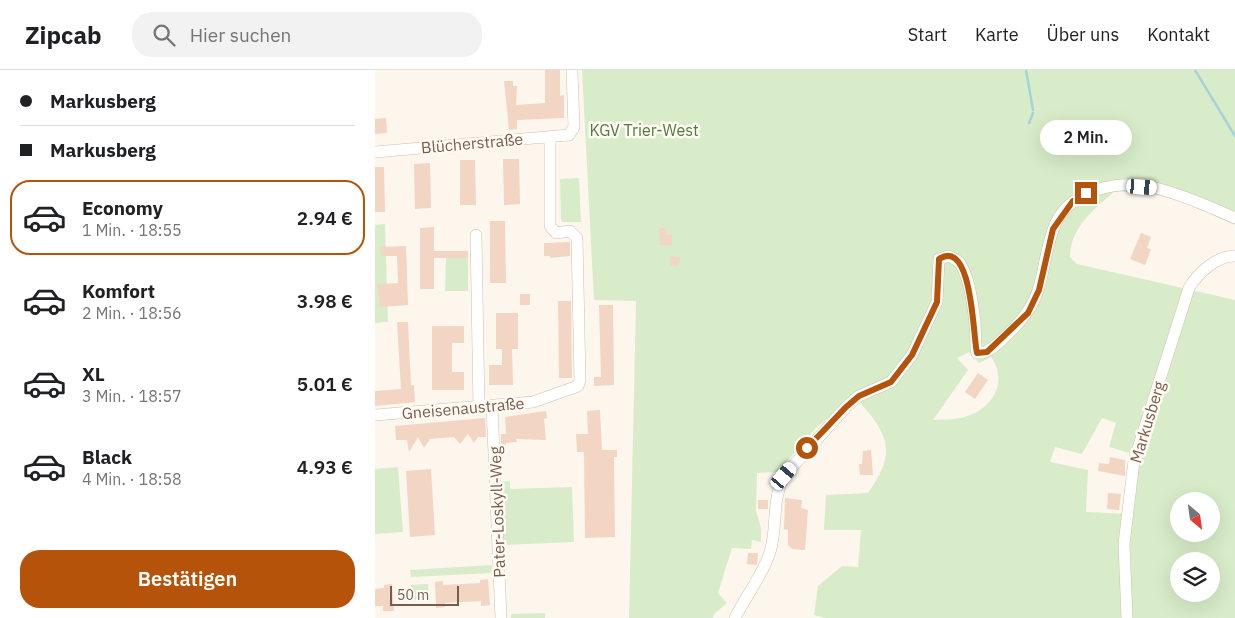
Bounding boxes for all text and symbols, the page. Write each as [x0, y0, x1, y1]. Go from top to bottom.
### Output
search box [132, 12, 482, 57]
text: Zipcab [25, 19, 102, 51]
icon: search [150, 21, 178, 49]
text: Hier suchen [190, 23, 291, 47]
text: Start [908, 23, 947, 46]
text: Karte [975, 23, 1019, 46]
text: Über uns [1047, 23, 1119, 46]
text: Kontakt [1147, 23, 1210, 46]
text: Markusberg [50, 89, 156, 113]
park label: KGV Trier-West [589, 120, 699, 140]
callout: 2 Min. [1040, 121, 1132, 156]
text: 2 Min. [1063, 127, 1109, 147]
street label: Blücherstraße [420, 129, 524, 157]
text: Markusberg [50, 138, 156, 162]
car [1126, 178, 1157, 196]
route end [1075, 182, 1097, 204]
icon: car [22, 195, 67, 240]
text: Economy [82, 196, 163, 220]
text: 2.94 € [297, 206, 353, 230]
text: 1 Min. · 18:55 [82, 220, 182, 240]
icon: car [22, 278, 67, 323]
text: Komfort [82, 279, 155, 303]
text: 3.98 € [297, 289, 353, 313]
text: 2 Min. · 18:56 [82, 303, 182, 323]
icon: car [22, 361, 67, 406]
text: XL [82, 362, 105, 386]
text: 5.01 € [297, 372, 353, 396]
street label: Markusberg [1125, 378, 1169, 465]
text: 3 Min. · 18:57 [82, 386, 182, 406]
street label: Gneisenaustraße [401, 393, 525, 423]
route start [796, 437, 818, 459]
icon: car [22, 444, 67, 489]
text: Black [82, 445, 132, 469]
street label: Pater-Loskyll-Weg [485, 445, 509, 578]
text: 4.93 € [297, 455, 353, 479]
car [768, 460, 799, 492]
text: 4 Min. · 18:58 [82, 469, 182, 489]
north arrow [1170, 492, 1220, 542]
map controls [1170, 492, 1220, 602]
button: Bestätigen [20, 550, 355, 608]
button: layers [1170, 552, 1220, 602]
scale bar [390, 583, 459, 606]
text: 50 m [397, 586, 429, 604]

